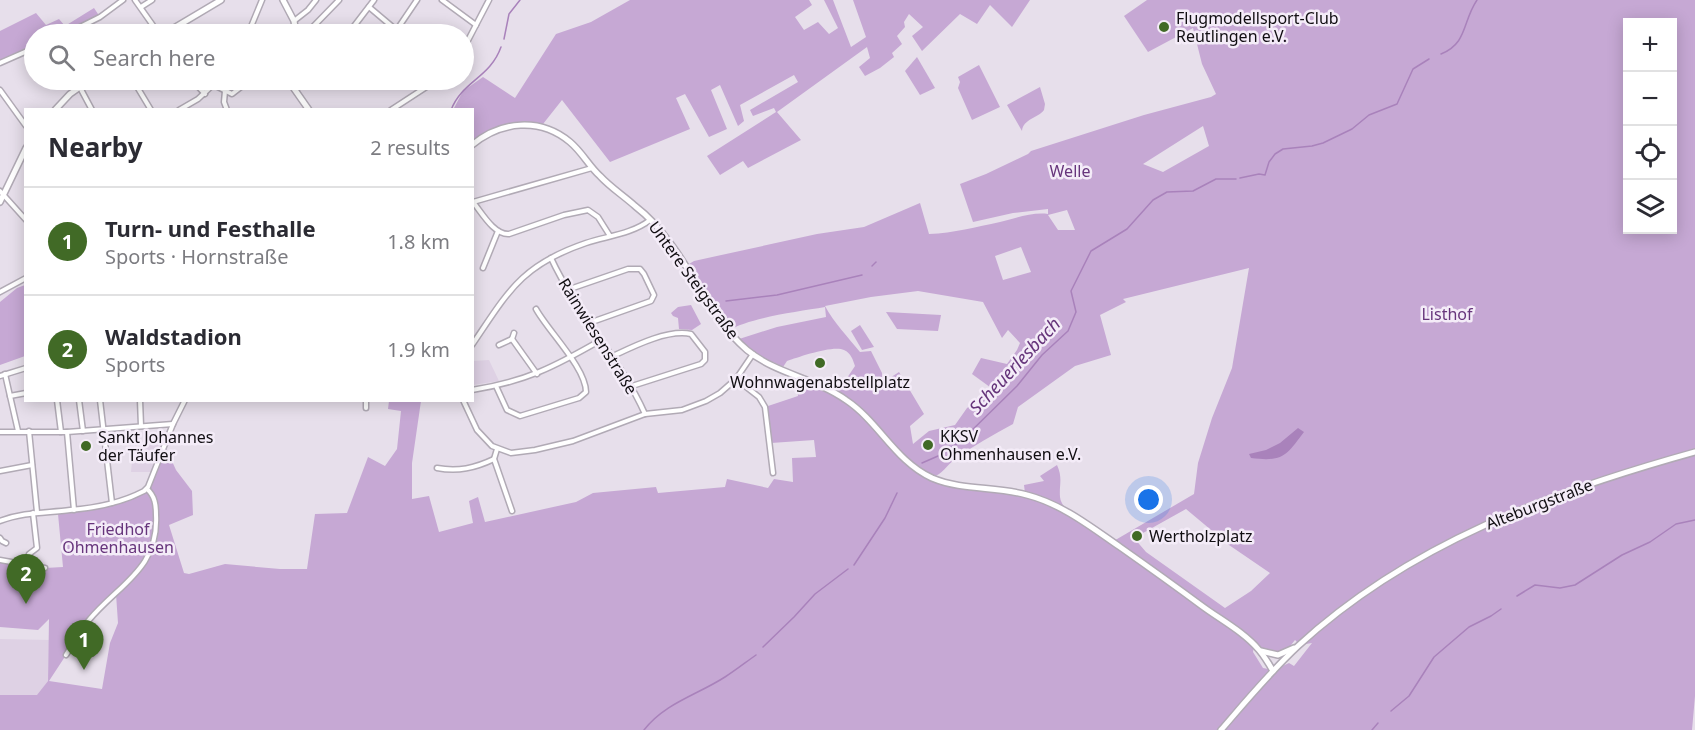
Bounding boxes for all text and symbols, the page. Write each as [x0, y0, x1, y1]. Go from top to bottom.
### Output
place label: Flugmodellsport-Club Reutlingen e.V. [1176, 7, 1339, 47]
map controls [1623, 18, 1677, 234]
button: + [1623, 18, 1677, 72]
marker: Flugmodellsport-Club Reutlingen e.V. [1157, 20, 1171, 34]
search box [24, 24, 474, 90]
icon: search [45, 41, 78, 74]
text: Search here [93, 42, 215, 72]
button: − [1623, 72, 1677, 126]
button: locate [1623, 126, 1677, 180]
text: Nearby [48, 129, 143, 165]
text: 2 results [370, 134, 450, 161]
park label: Welle [1050, 160, 1090, 182]
button: layers [1623, 180, 1677, 234]
text: Turn- und Festhalle [105, 213, 316, 243]
street label: Untere Steigstraße [644, 216, 744, 344]
text: 1 [62, 228, 73, 255]
text: 1.8 km [387, 228, 450, 255]
text: Sports · Hornstraße [105, 243, 289, 270]
street label: Rainwiesenstraße [553, 274, 643, 398]
park label: Listhof [1421, 303, 1474, 325]
water label: Scheuerlesbach [963, 312, 1065, 419]
text: Waldstadion [105, 321, 242, 351]
text: 2 [62, 336, 73, 363]
text: 1.9 km [387, 336, 450, 363]
text: Sports [105, 351, 165, 378]
marker: Wohnwagenabstellplatz [813, 356, 827, 370]
place label: Wohnwagenabstellplatz [730, 371, 910, 393]
place label: KKSV Ohmenhausen e.V. [940, 425, 1081, 465]
place label: Sankt Johannes der Täufer [98, 426, 214, 466]
marker: KKSV Ohmenhausen e.V. [921, 438, 935, 452]
marker: Sankt Johannes der Täufer [79, 439, 93, 453]
street label: Alteburgstraße [1482, 473, 1596, 535]
your location [1134, 485, 1163, 514]
park label: Friedhof Ohmenhausen [62, 518, 174, 558]
place label: Wertholzplatz [1149, 525, 1252, 547]
marker: Wertholzplatz [1130, 529, 1144, 543]
pin: 2 [6, 554, 46, 604]
pin: 1 [64, 620, 104, 670]

